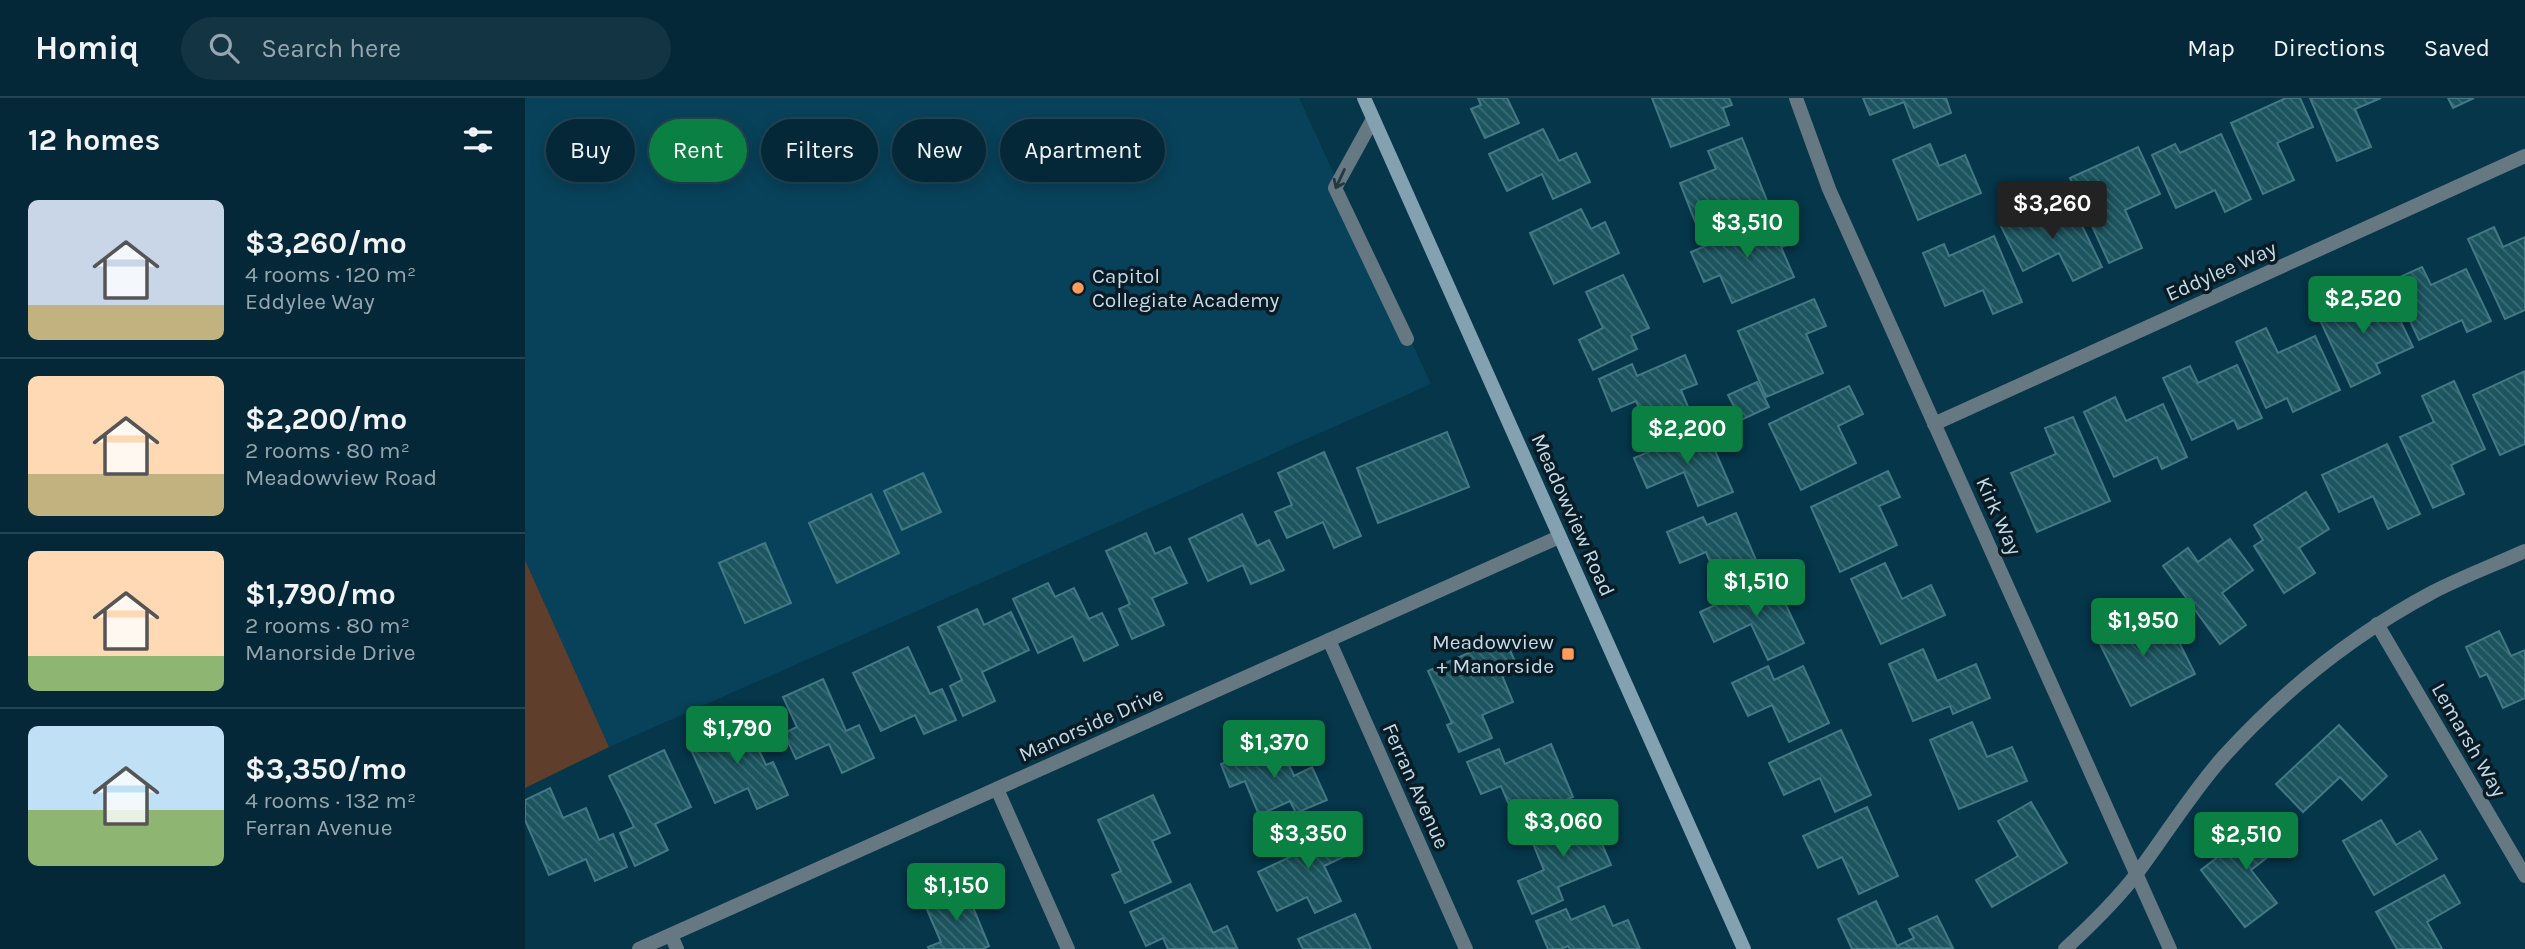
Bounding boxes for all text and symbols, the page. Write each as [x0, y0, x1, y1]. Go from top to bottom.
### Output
search box [181, 17, 671, 80]
text: Homiq [35, 29, 139, 67]
icon: search [205, 29, 243, 67]
text: Search here [261, 33, 401, 64]
text: Map [2187, 34, 2235, 62]
text: Directions [2273, 34, 2386, 62]
text: Saved [2424, 34, 2490, 62]
chip: Buy [546, 119, 635, 182]
chip: Rent [649, 119, 747, 182]
chip: Filters [761, 119, 878, 182]
chip: New [892, 119, 986, 182]
chip: Apartment [1000, 119, 1165, 182]
icon: filters [459, 121, 497, 159]
text: 12 homes [28, 122, 160, 158]
one-way arrow [1333, 168, 1347, 189]
pin: $3,260 [1995, 181, 2109, 241]
text: $3,260 [2013, 190, 2091, 217]
pin: $3,510 [1690, 200, 1804, 260]
text: $3,510 [1711, 209, 1783, 236]
text: $3,260/mo [245, 225, 407, 261]
icon: home [84, 228, 168, 312]
street label: Eddylee Way [2162, 236, 2280, 306]
text: 4 rooms · 120 m² [245, 261, 416, 288]
place label: Capitol Collegiate Academy [1092, 264, 1280, 312]
pin: $2,520 [2306, 276, 2420, 336]
marker: Capitol Collegiate Academy [1070, 280, 1086, 296]
text: $2,520 [2324, 285, 2402, 312]
text: Eddylee Way [245, 288, 375, 315]
text: $2,200/mo [245, 401, 407, 437]
icon: home [84, 404, 168, 488]
pin: $2,200 [1630, 406, 1744, 466]
text: $2,200 [1648, 415, 1726, 442]
street label: Meadowview Road [1526, 430, 1620, 600]
text: 2 rooms · 80 m² [245, 437, 410, 464]
text: Meadowview Road [245, 464, 437, 491]
street label: Kirk Way [1971, 473, 2027, 559]
pin: $1,510 [1699, 560, 1813, 619]
text: $1,510 [1723, 568, 1789, 595]
text: $1,790/mo [245, 576, 396, 612]
icon: home [84, 579, 168, 663]
pin: $1,950 [2086, 598, 2200, 658]
text: $1,950 [2107, 607, 2179, 634]
text: 2 rooms · 80 m² [245, 612, 410, 639]
place label: Meadowview + Manorside [1432, 630, 1554, 678]
text: Manorside Drive [245, 639, 415, 666]
marker: Meadowview + Manorside [1560, 646, 1576, 662]
street label: Lemarsh Way [2427, 679, 2511, 801]
street label: Manorside Drive [1015, 681, 1167, 767]
pin: $1,790 [680, 706, 794, 766]
text: $1,790 [702, 715, 772, 742]
pin: $1,370 [1217, 720, 1331, 780]
street label: Ferran Avenue [1378, 720, 1454, 852]
text: $1,370 [1239, 729, 1309, 756]
text: $3,350/mo [245, 751, 407, 787]
icon: home [84, 754, 168, 838]
text: 4 rooms · 132 m² [245, 787, 416, 814]
pin: $3,060 [1506, 800, 1620, 859]
text: $3,060 [1523, 808, 1603, 835]
pin: $3,350 [1251, 812, 1365, 871]
pin: $2,510 [2189, 812, 2303, 872]
text: Ferran Avenue [245, 814, 393, 841]
text: $3,350 [1269, 820, 1347, 847]
text: $2,510 [2210, 821, 2282, 848]
pin: $1,150 [899, 864, 1013, 923]
text: $1,150 [923, 872, 989, 899]

